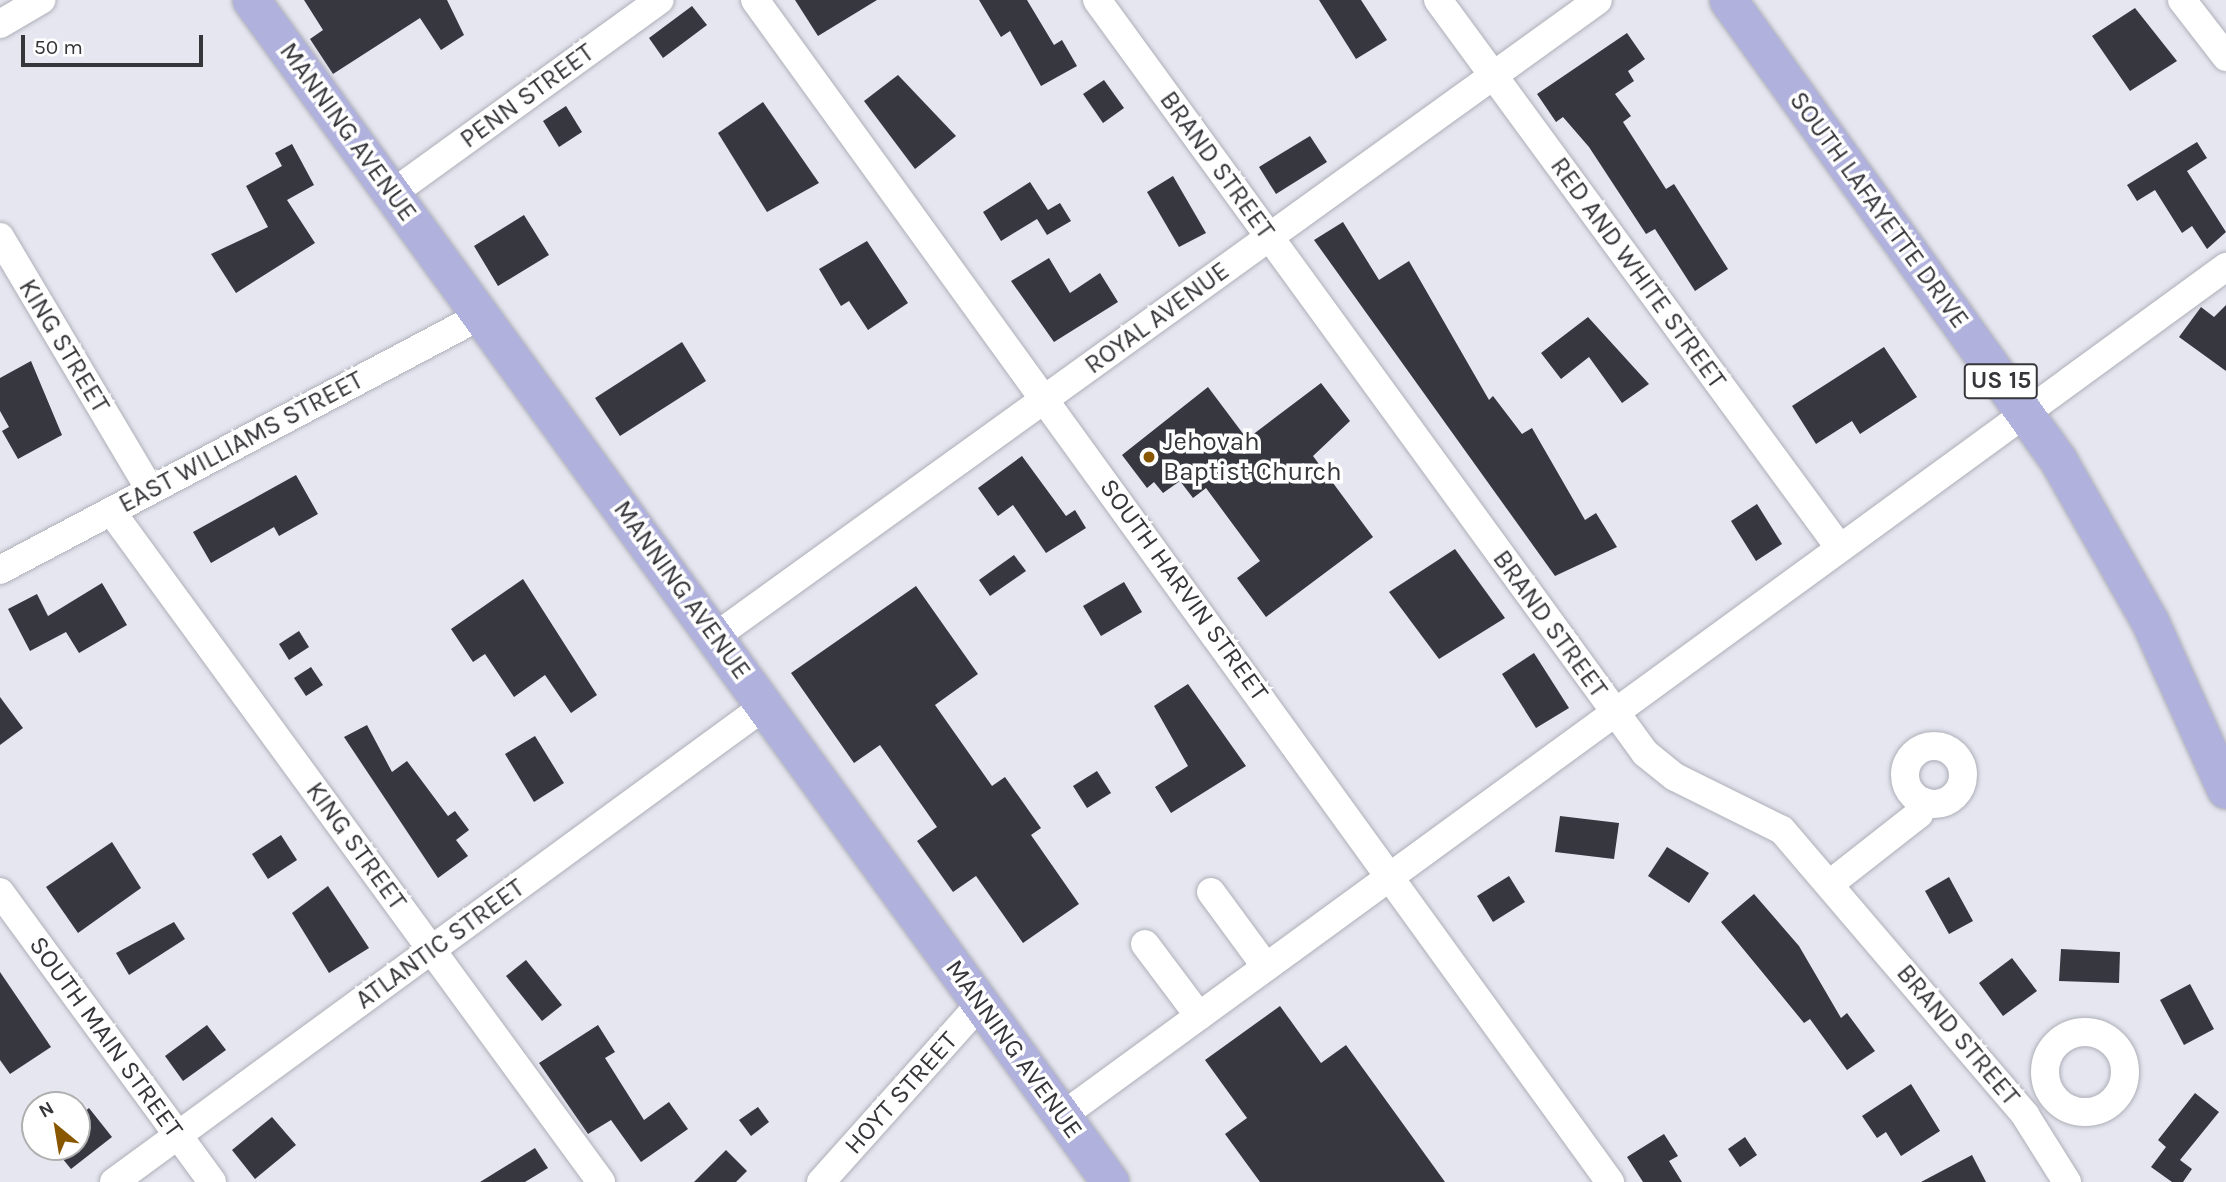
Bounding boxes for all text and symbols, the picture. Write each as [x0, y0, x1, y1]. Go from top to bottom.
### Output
scale bar [24, 21, 206, 65]
text: 50 m [34, 35, 83, 59]
street label: MANNING AVENUE [273, 37, 423, 227]
street label: PENN STREET [454, 37, 600, 155]
street label: BRAND STREET [1153, 85, 1281, 245]
street label: SOUTH LAFAYETTE DRIVE [1783, 86, 1975, 334]
street label: RED AND WHITE STREET [1544, 151, 1732, 395]
street label: ROYAL AVENUE [1079, 255, 1235, 381]
street label: KING STREET [12, 273, 116, 419]
road number: US 15 [1962, 360, 2039, 402]
street label: EAST WILLIAMS STREET [113, 364, 369, 520]
place label: Jehovah Baptist Church [1163, 426, 1342, 488]
marker: Jehovah Baptist Church [1141, 449, 1157, 465]
street label: SOUTH HARVIN STREET [1093, 473, 1275, 707]
street label: MANNING AVENUE [607, 495, 757, 685]
street label: BRAND STREET [1486, 544, 1614, 704]
street label: KING STREET [299, 776, 413, 916]
street label: ATLANTIC STREET [350, 872, 530, 1016]
street label: SOUTH MAIN STREET [23, 930, 189, 1144]
street label: MANNING AVENUE [939, 954, 1089, 1144]
street label: BRAND STREET [1890, 958, 2026, 1112]
street label: HOYT STREET [838, 1025, 964, 1161]
north arrow [21, 1091, 91, 1161]

